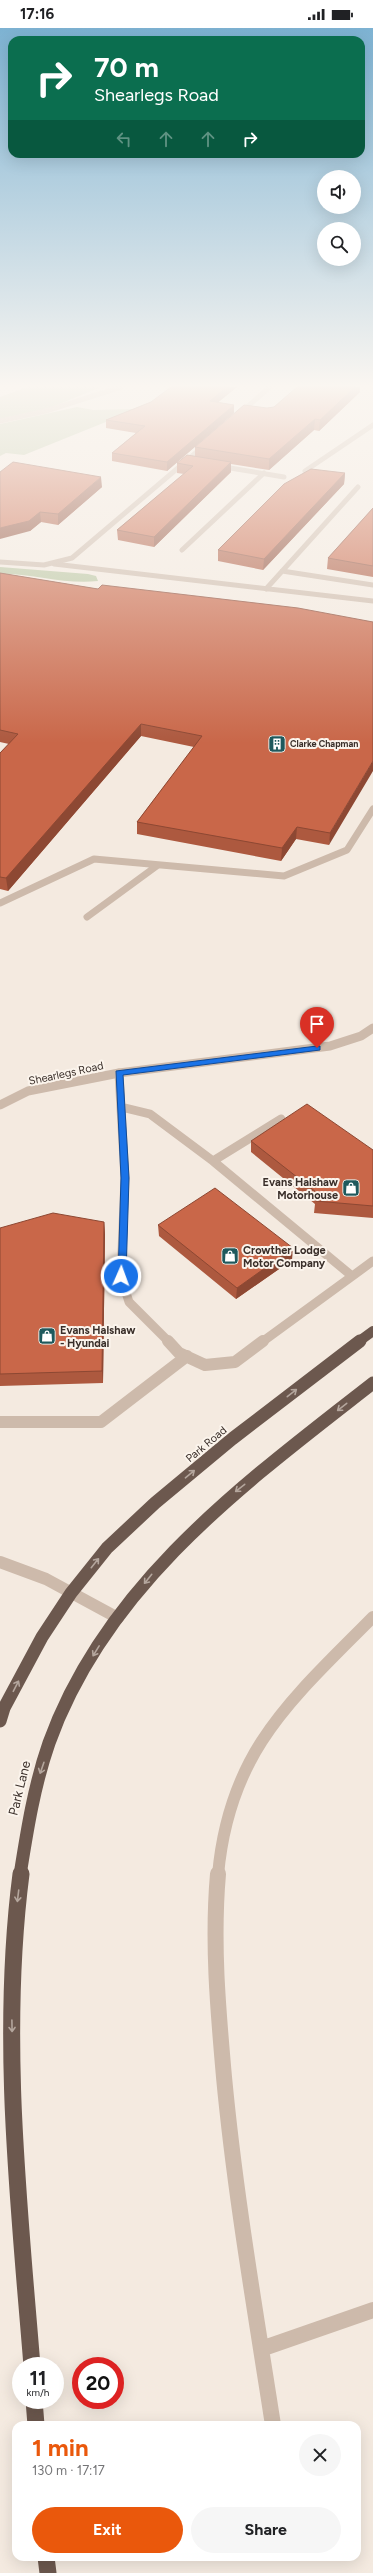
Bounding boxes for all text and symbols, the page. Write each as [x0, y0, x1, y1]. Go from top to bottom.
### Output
text: 17:16 [20, 5, 54, 23]
text: 70 m [94, 50, 159, 84]
icon: right [28, 52, 80, 104]
text: Shearlegs Road [94, 84, 219, 106]
icon: left [113, 128, 135, 150]
icon: ahead [155, 128, 177, 150]
icon: ahead [197, 128, 219, 150]
icon: right [239, 128, 261, 150]
map controls [317, 170, 361, 266]
button: sound [317, 170, 361, 214]
button: search [317, 222, 361, 266]
building icon: Clarke Chapman [267, 734, 287, 754]
place label: Clarke Chapman [290, 738, 358, 749]
pin [300, 1007, 334, 1048]
icon: arrive [306, 1013, 328, 1035]
street label: Shearlegs Road [27, 1059, 105, 1088]
place label: Evans Halshaw Motorhouse [263, 1176, 339, 1202]
shop icon: Evans Halshaw Motorhouse [341, 1178, 361, 1198]
place label: Crowther Lodge Motor Company [243, 1244, 326, 1270]
shop icon: Crowther Lodge Motor Company [220, 1246, 240, 1266]
position arrow [100, 1255, 142, 1297]
place label: Evans Halshaw - Hyundai [60, 1324, 136, 1350]
shop icon: Evans Halshaw - Hyundai [37, 1326, 57, 1346]
one-way arrow [286, 1389, 297, 1397]
one-way arrow [337, 1403, 348, 1411]
street label: Park Road [183, 1424, 229, 1465]
one-way arrow [185, 1470, 195, 1479]
one-way arrow [235, 1483, 246, 1492]
one-way arrow [91, 1558, 100, 1568]
one-way arrow [144, 1573, 153, 1584]
one-way arrow [92, 1645, 100, 1657]
one-way arrow [13, 1680, 20, 1692]
street label: Park Lane [5, 1759, 33, 1817]
one-way arrow [37, 1762, 45, 1774]
one-way arrow [14, 1889, 22, 1902]
one-way arrow [8, 2019, 16, 2032]
speed limit sign: 20 [72, 2357, 124, 2409]
text: 11 [30, 2366, 46, 2390]
text: km/h [27, 2386, 49, 2399]
text: 1 min [32, 2433, 89, 2462]
button: close [299, 2434, 341, 2476]
text: 130 m · 17:17 [32, 2463, 105, 2478]
button: Exit [32, 2507, 183, 2553]
button: Share [191, 2507, 341, 2553]

